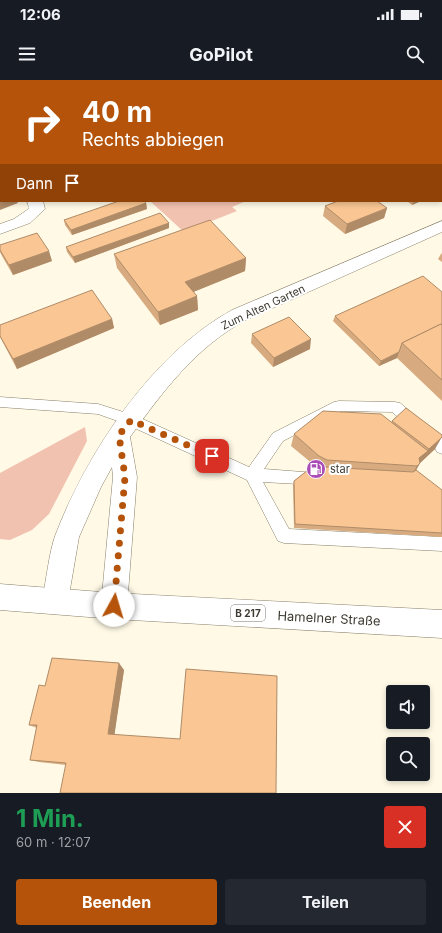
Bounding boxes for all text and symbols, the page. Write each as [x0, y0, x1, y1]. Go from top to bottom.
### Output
text: 12:06 [20, 5, 61, 24]
icon: menu [16, 43, 38, 65]
icon: search [404, 43, 426, 65]
text: GoPilot [189, 44, 253, 65]
text: 40 m [82, 95, 152, 129]
icon: right [16, 96, 68, 148]
text: Rechts abbiegen [82, 129, 224, 150]
icon: arrive [61, 172, 83, 194]
text: Dann [16, 174, 53, 193]
street label: Zum Alten Garten [219, 281, 307, 333]
pin [195, 439, 229, 473]
icon: arrive [201, 445, 223, 467]
fuel station icon: star [305, 458, 327, 480]
place label: star [330, 462, 350, 476]
position arrow [93, 585, 135, 627]
road number: B 217 [231, 605, 265, 621]
street label: Hamelner Straße [277, 607, 381, 629]
map controls [386, 685, 430, 781]
button: sound [386, 685, 430, 729]
button: search [386, 737, 430, 781]
text: 1 Min. [16, 804, 84, 833]
button: close [384, 806, 426, 848]
text: 60 m · 12:07 [16, 834, 91, 850]
button: Beenden [16, 879, 217, 925]
button: Teilen [225, 879, 426, 925]

